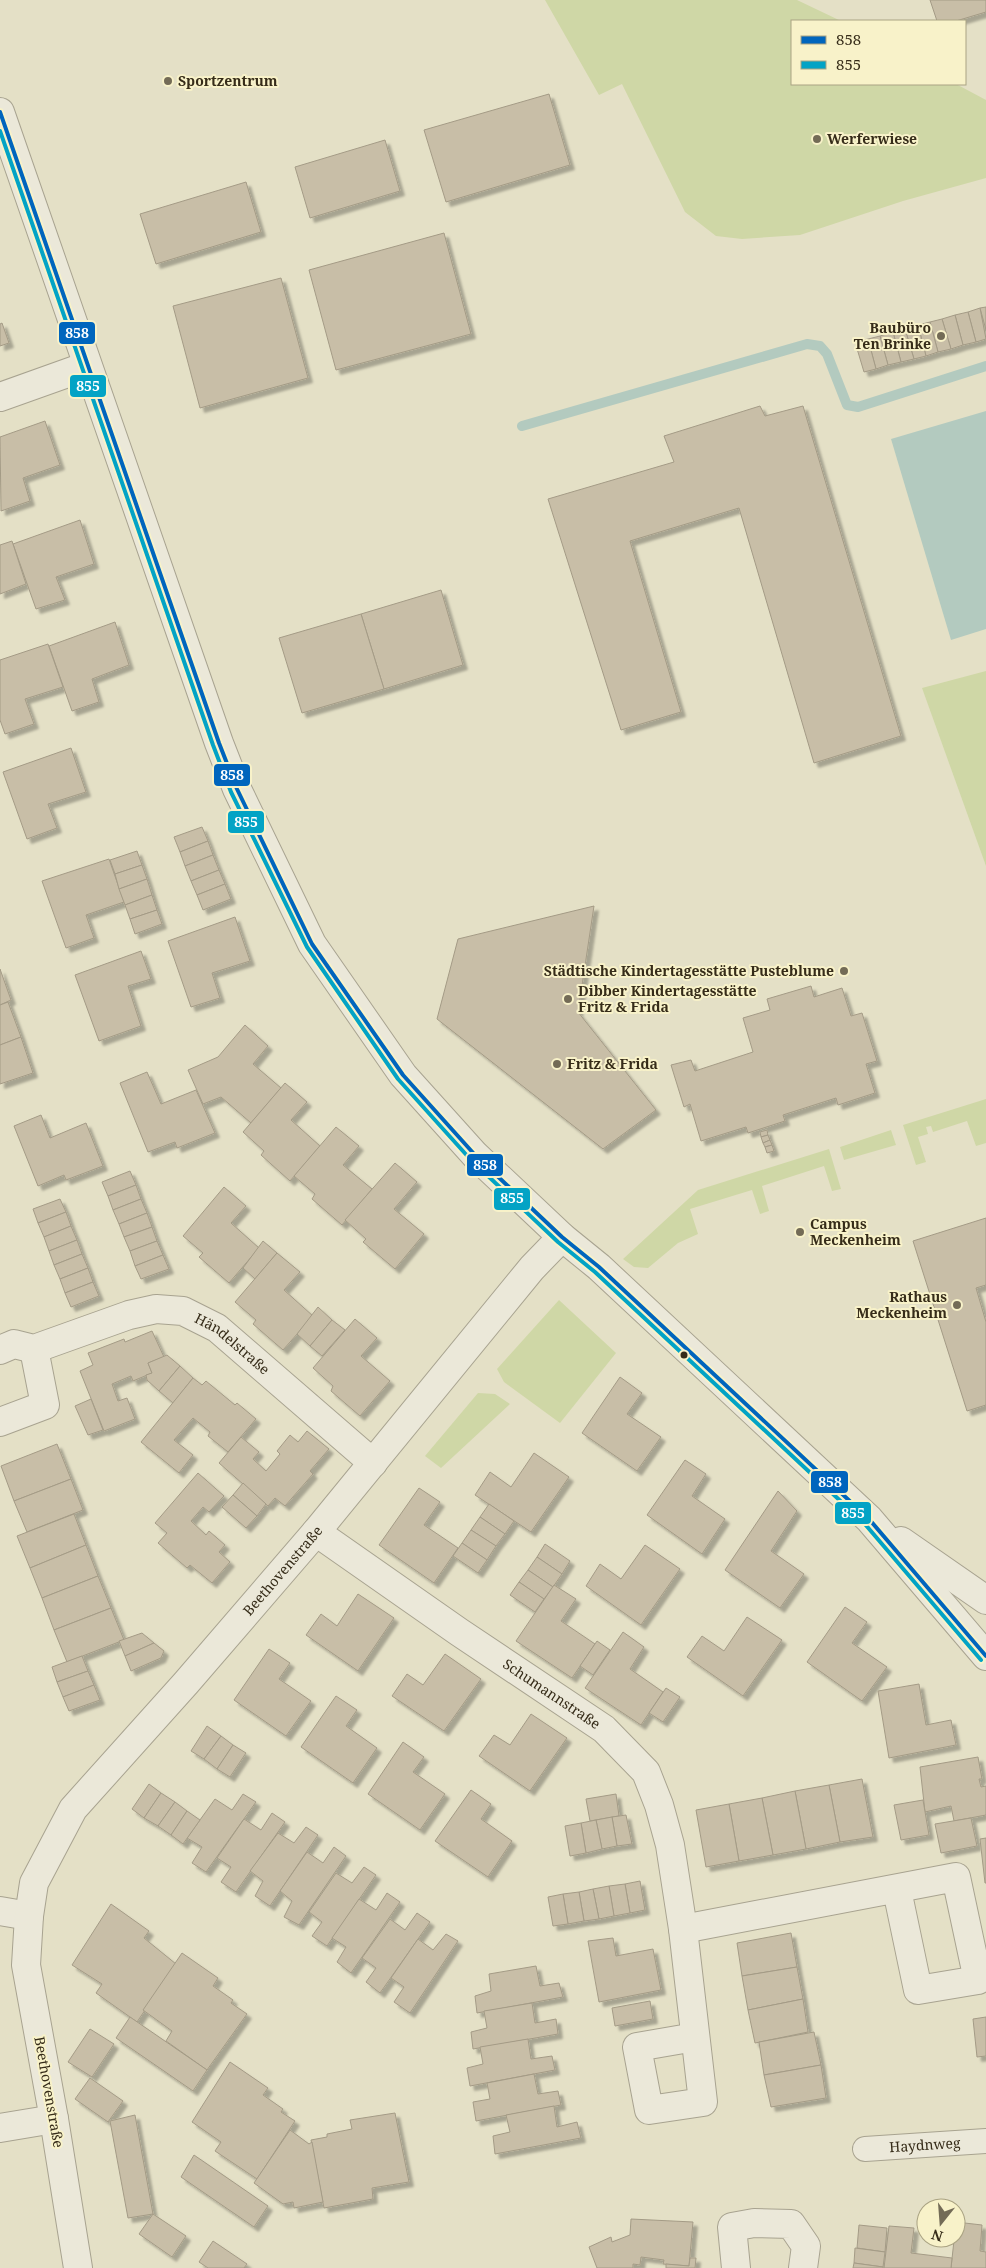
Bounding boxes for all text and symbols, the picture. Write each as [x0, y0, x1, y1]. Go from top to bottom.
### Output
legend [791, 20, 966, 85]
text: 858 [836, 29, 861, 49]
text: 855 [836, 54, 861, 74]
place label: Sportzentrum [178, 71, 278, 90]
marker: Sportzentrum [162, 75, 174, 87]
place label: Werferwiese [827, 129, 917, 148]
marker: Werferwiese [811, 133, 823, 145]
place label: Baubüro Ten Brinke [854, 318, 931, 353]
line badge: 858 [58, 321, 96, 345]
text: 858 [65, 323, 89, 342]
marker: Baubüro Ten Brinke [935, 330, 947, 342]
line badge: 855 [69, 374, 107, 398]
text: 855 [76, 376, 100, 395]
line badge: 858 [213, 763, 251, 787]
text: 858 [220, 765, 244, 784]
line badge: 855 [227, 810, 265, 834]
text: 855 [234, 812, 258, 831]
place label: Städtische Kindertagesstätte Pusteblume [544, 961, 834, 980]
marker: Städtische Kindertagesstätte Pusteblume [838, 965, 850, 977]
place label: Dibber Kindertagesstätte Fritz & Frida [578, 981, 757, 1016]
marker: Dibber Kindertagesstätte Fritz & Frida [562, 993, 574, 1005]
place label: Fritz & Frida [567, 1054, 658, 1073]
marker: Fritz & Frida [551, 1058, 563, 1070]
line badge: 858 [466, 1153, 504, 1177]
text: 858 [473, 1155, 497, 1174]
line badge: 855 [493, 1187, 531, 1211]
text: 855 [500, 1188, 524, 1207]
place label: Campus Meckenheim [810, 1214, 901, 1249]
marker: Campus Meckenheim [794, 1226, 806, 1238]
place label: Rathaus Meckenheim [856, 1287, 947, 1322]
marker: Rathaus Meckenheim [951, 1299, 963, 1311]
street label: Händelstraße [192, 1308, 274, 1378]
unlabelled marker [679, 1350, 689, 1360]
line badge: 858 [810, 1470, 849, 1494]
text: 858 [818, 1472, 842, 1491]
line badge: 855 [834, 1501, 872, 1525]
text: 855 [841, 1503, 865, 1522]
street label: Beethovenstraße [238, 1522, 326, 1619]
street label: Schumannstraße [499, 1654, 604, 1733]
street label: Beethovenstraße [30, 2035, 69, 2149]
street label: Haydnweg [889, 2133, 962, 2156]
north arrow [916, 2198, 966, 2248]
text: N [929, 2225, 945, 2247]

